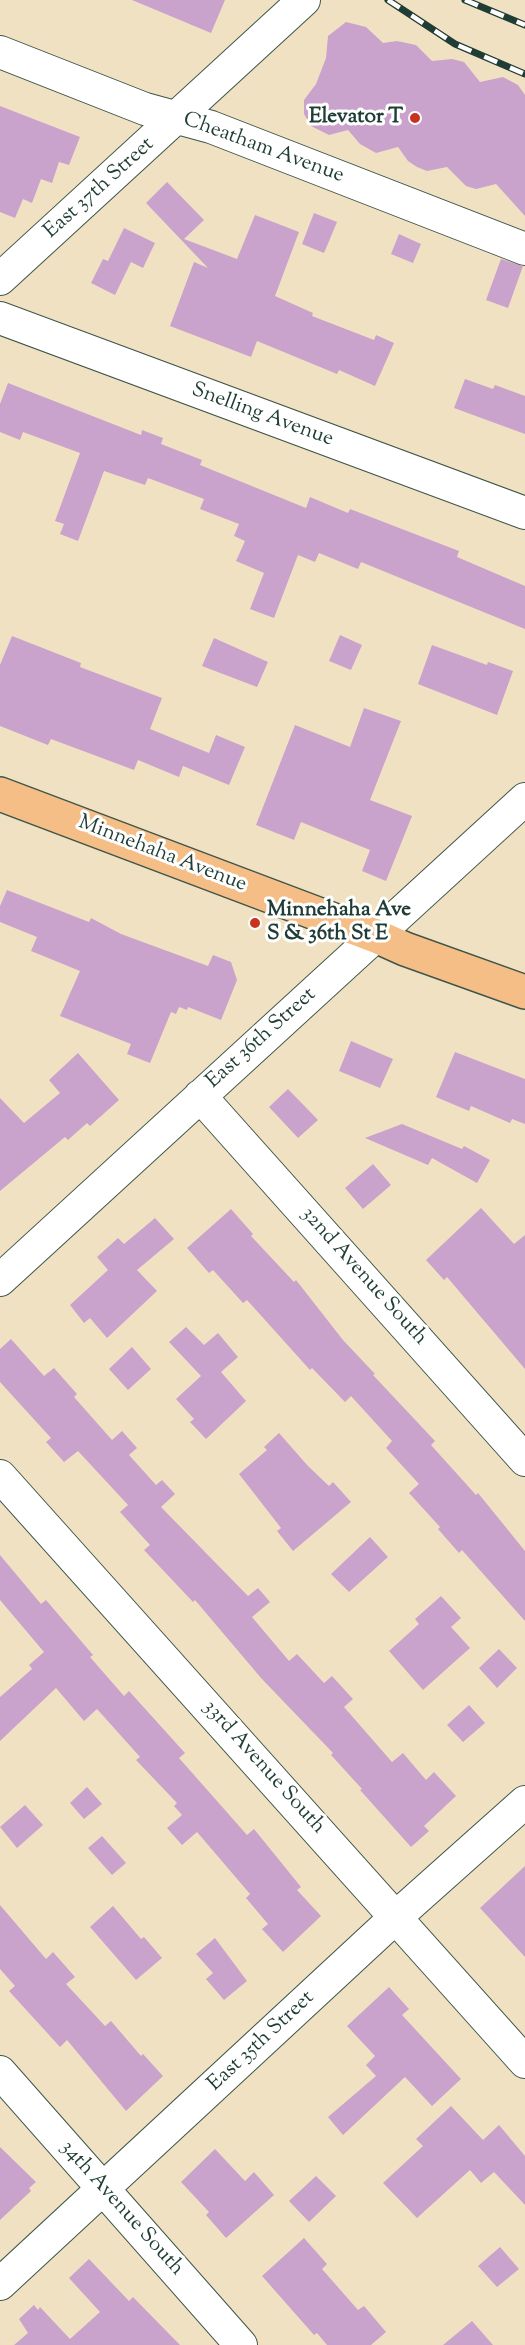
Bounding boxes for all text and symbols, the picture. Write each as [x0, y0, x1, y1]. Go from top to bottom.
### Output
place label: Elevator T [309, 105, 403, 131]
street label: Cheatham Avenue [179, 108, 347, 190]
marker: Elevator T [408, 111, 422, 125]
street label: East 37th Street [40, 133, 160, 245]
street label: Snelling Avenue [188, 379, 336, 453]
street label: Minnehaha Avenue [74, 811, 250, 899]
place label: Minnehaha Ave S & 36th St E [267, 898, 411, 948]
marker: Minnehaha Ave S & 36th St E [248, 916, 262, 930]
street label: East 36th Street [202, 983, 322, 1095]
street label: 32nd Avenue South [294, 1203, 432, 1351]
street label: 33rd Avenue South [196, 1696, 330, 1840]
street label: East 35th Street [204, 1986, 320, 2098]
street label: 34th Avenue South [54, 2136, 188, 2282]

